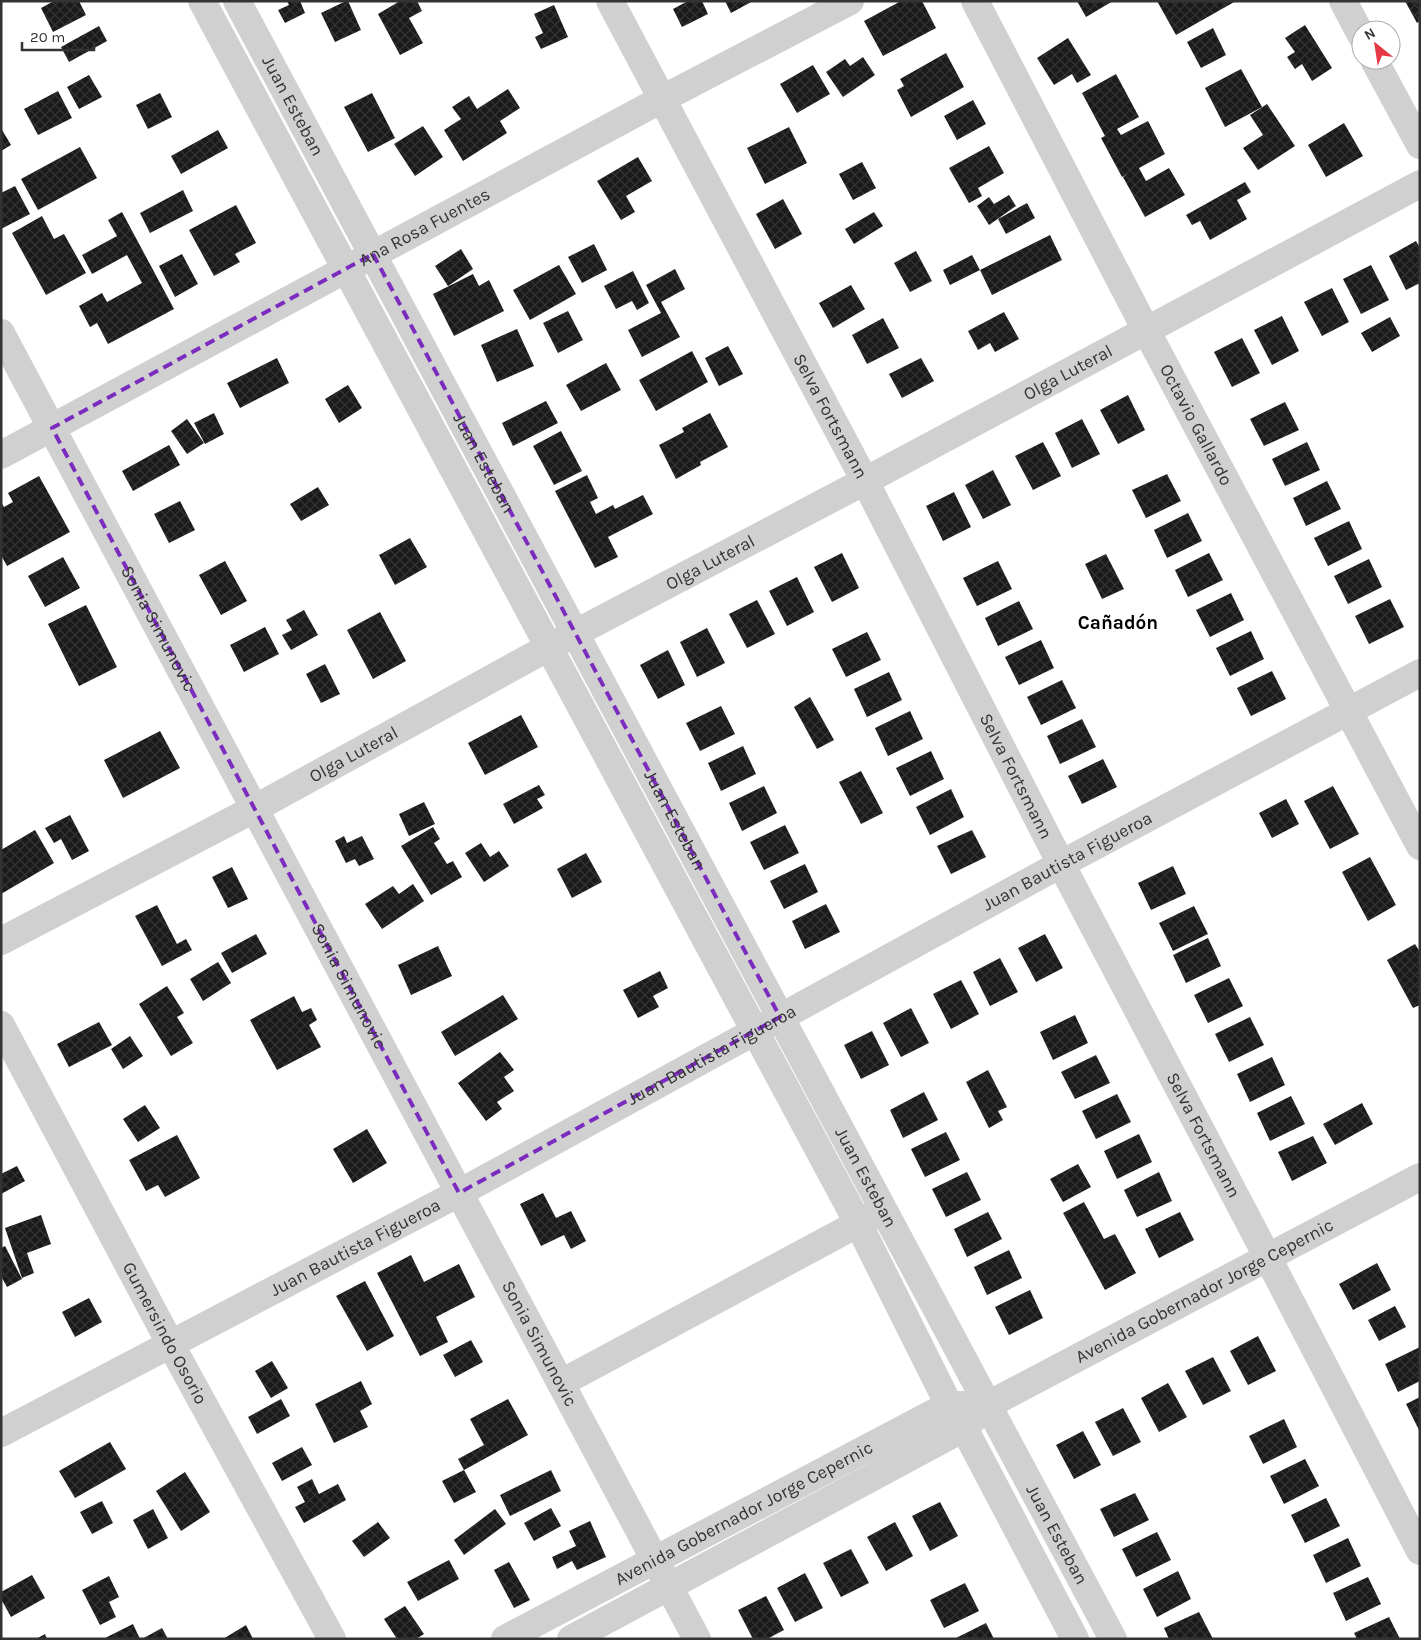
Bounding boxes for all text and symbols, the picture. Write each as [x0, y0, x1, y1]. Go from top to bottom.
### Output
scale bar [22, 20, 95, 52]
north arrow [1351, 20, 1401, 70]
text: N [1361, 24, 1378, 44]
text: 20 m [30, 28, 65, 46]
street label: Juan Esteban [257, 52, 329, 160]
street label: Ana Rosa Fuentes [355, 183, 494, 271]
street label: Olga Luteral [1020, 340, 1116, 405]
street label: Selva Fortsmann [788, 350, 873, 482]
street label: Octavio Gallardo [1155, 360, 1238, 489]
street label: Juan Esteban [448, 409, 520, 517]
street label: Olga Luteral [662, 530, 759, 595]
street label: Sonia Simunovic [116, 562, 201, 695]
district label: Cañadón [1078, 612, 1158, 634]
street label: Selva Fortsmann [975, 709, 1057, 843]
street label: Olga Luteral [305, 721, 402, 788]
street label: Juan Esteban [639, 766, 711, 874]
street label: Juan Bautista Figueroa [979, 807, 1156, 916]
street label: Sonia Simunovic [306, 919, 392, 1053]
street label: Juan Bautista Figueroa [623, 1000, 800, 1110]
street label: Selva Fortsmann [1161, 1069, 1245, 1202]
street label: Juan Esteban [830, 1124, 902, 1231]
street label: Juan Bautista Figueroa [266, 1194, 444, 1301]
street label: Avenida Gobernador Jorge Cepernic [1072, 1214, 1337, 1368]
street label: Gumersindo Osorio [118, 1258, 212, 1408]
street label: Sonia Simunovic [497, 1277, 582, 1410]
street label: Avenida Gobernador Jorge Cepernic [611, 1436, 877, 1590]
street label: Juan Esteban [1021, 1481, 1093, 1588]

